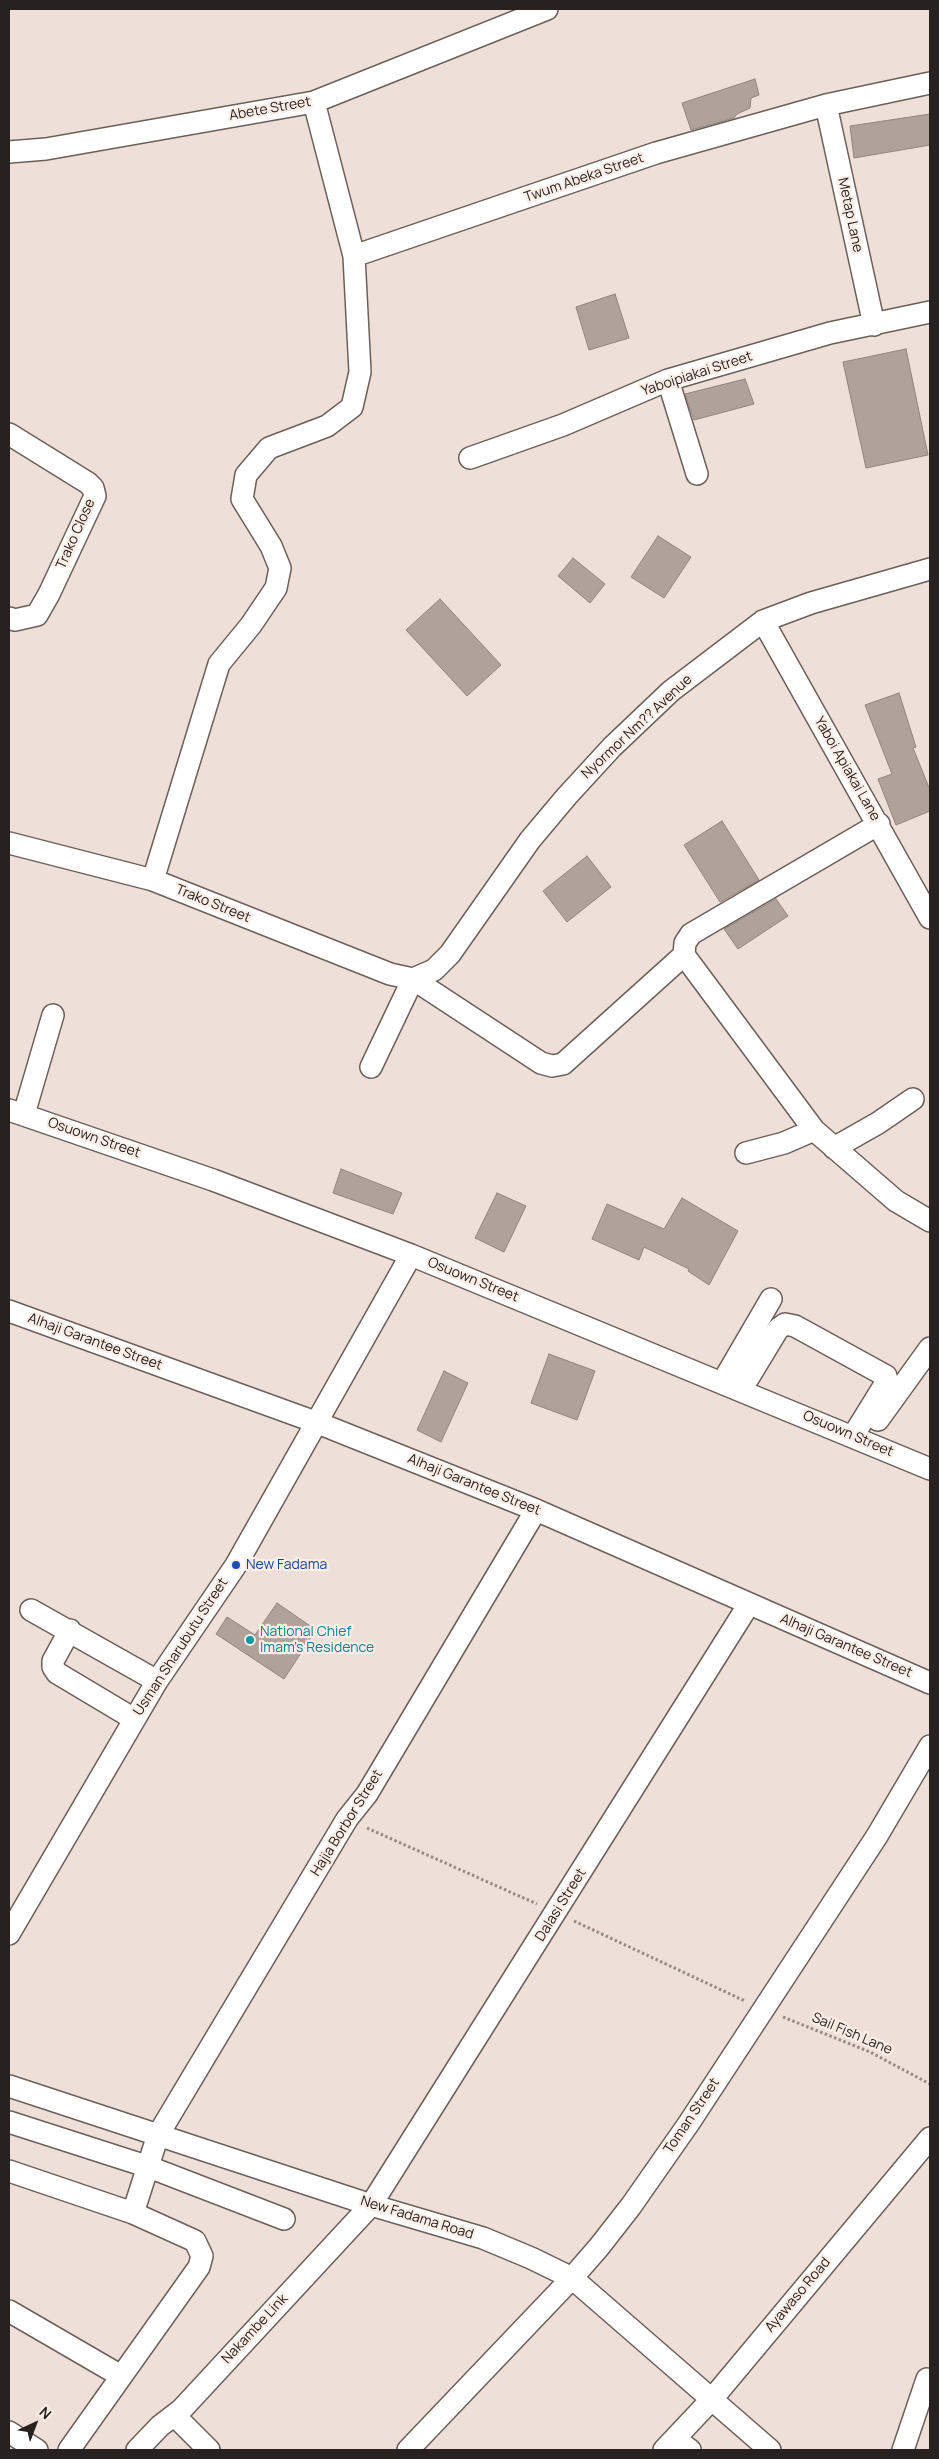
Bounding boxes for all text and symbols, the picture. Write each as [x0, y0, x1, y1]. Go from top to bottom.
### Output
street label: Abete Street [228, 94, 312, 124]
street label: Twum Abeka Street [522, 150, 646, 206]
street label: Metap Lane [834, 176, 866, 254]
street label: Yaboipiakai Street [639, 348, 755, 400]
street label: Trako Close [53, 496, 99, 572]
street label: Nyormor Nm?? Avenue [578, 671, 696, 783]
street label: Yaboi Apiakai Lane [810, 714, 884, 824]
street label: Trako Street [173, 881, 253, 927]
street label: Osuown Street [46, 1114, 142, 1162]
street label: Osuown Street [425, 1254, 521, 1306]
street label: Alhaji Garantee Street [25, 1310, 165, 1374]
street label: Osuown Street [800, 1407, 896, 1461]
street label: Alhaji Garantee Street [405, 1451, 543, 1519]
place label: New Fadama [246, 1557, 327, 1573]
marker: New Fadama [230, 1559, 242, 1571]
street label: Usman Sharubutu Street [130, 1575, 232, 1719]
street label: Alhaji Garantee Street [777, 1611, 915, 1681]
place label: National Chief Imam's Residence [260, 1624, 374, 1656]
marker: National Chief Imam's Residence [244, 1634, 256, 1646]
street label: Hajia Borbor Street [308, 1767, 386, 1879]
street label: Dalasi Street [532, 1865, 590, 1945]
street label: Sail Fish Lane [809, 2009, 895, 2059]
street label: Toman Street [661, 2075, 723, 2157]
street label: New Fadama Road [358, 2193, 476, 2243]
street label: Ayawaso Road [762, 2254, 834, 2336]
street label: Nakambe Link [219, 2291, 291, 2367]
north arrow [10, 2399, 60, 2449]
text: N [35, 2402, 56, 2423]

